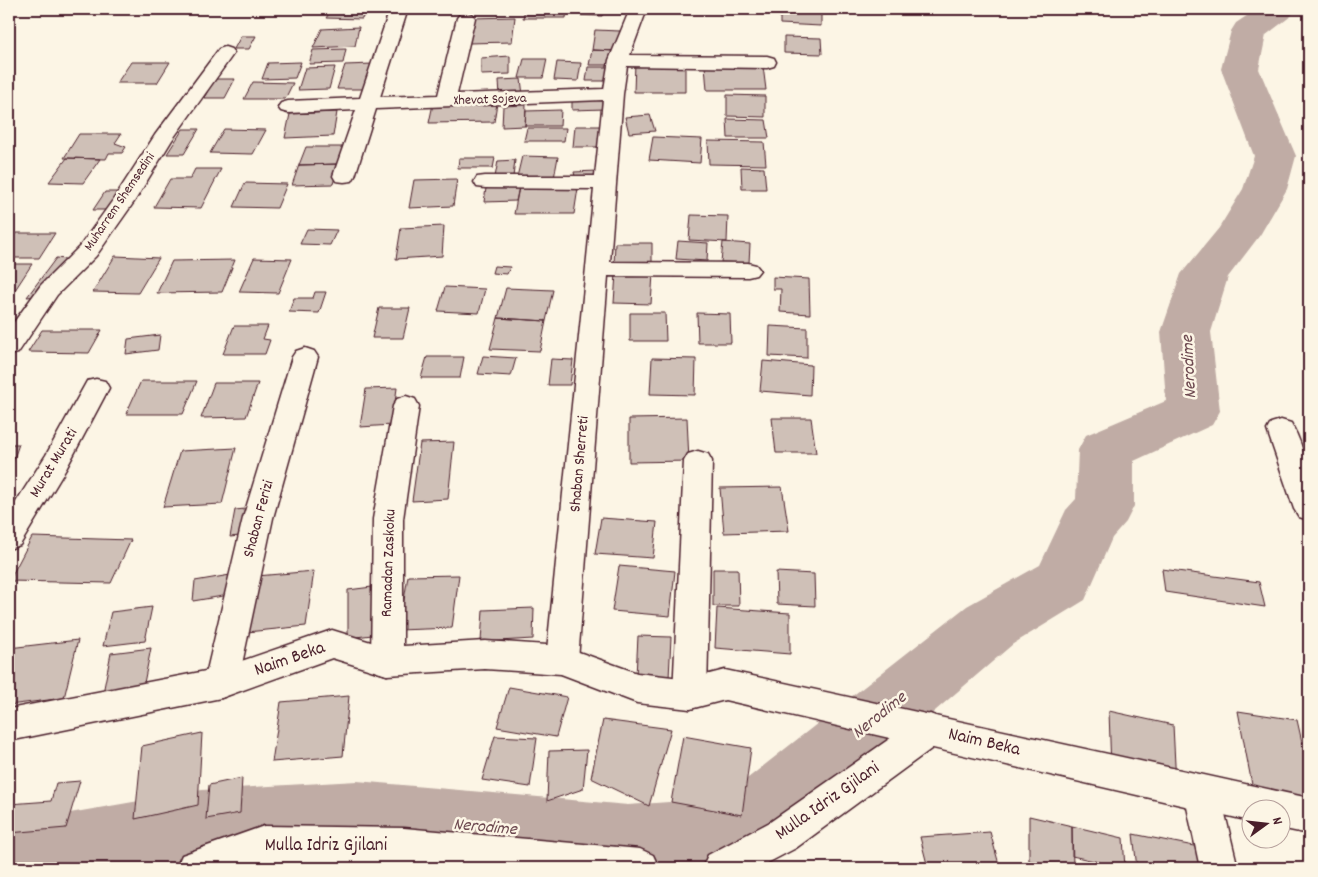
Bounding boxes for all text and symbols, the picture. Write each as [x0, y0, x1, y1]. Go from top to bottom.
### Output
street label: Xhevat Sojeva [453, 89, 527, 111]
street label: Muharrem Shemsedini [80, 148, 161, 255]
water label: Nerodime [1176, 334, 1204, 399]
street label: Shaban Sherreti [564, 415, 596, 513]
street label: Murat Murati [24, 424, 84, 502]
street label: Shaban Ferizi [238, 478, 280, 560]
street label: Ramadan Zaskoku [376, 508, 402, 618]
street label: Naim Beka [251, 635, 330, 685]
water label: Nerodime [847, 686, 913, 746]
street label: Naim Beka [945, 722, 1024, 765]
street label: Mulla Idriz Gjilani [770, 756, 886, 848]
north arrow [1240, 800, 1290, 850]
water label: Nerodime [452, 813, 519, 843]
text: N [1266, 815, 1287, 827]
street label: Mulla Idriz Gjilani [265, 833, 388, 860]

